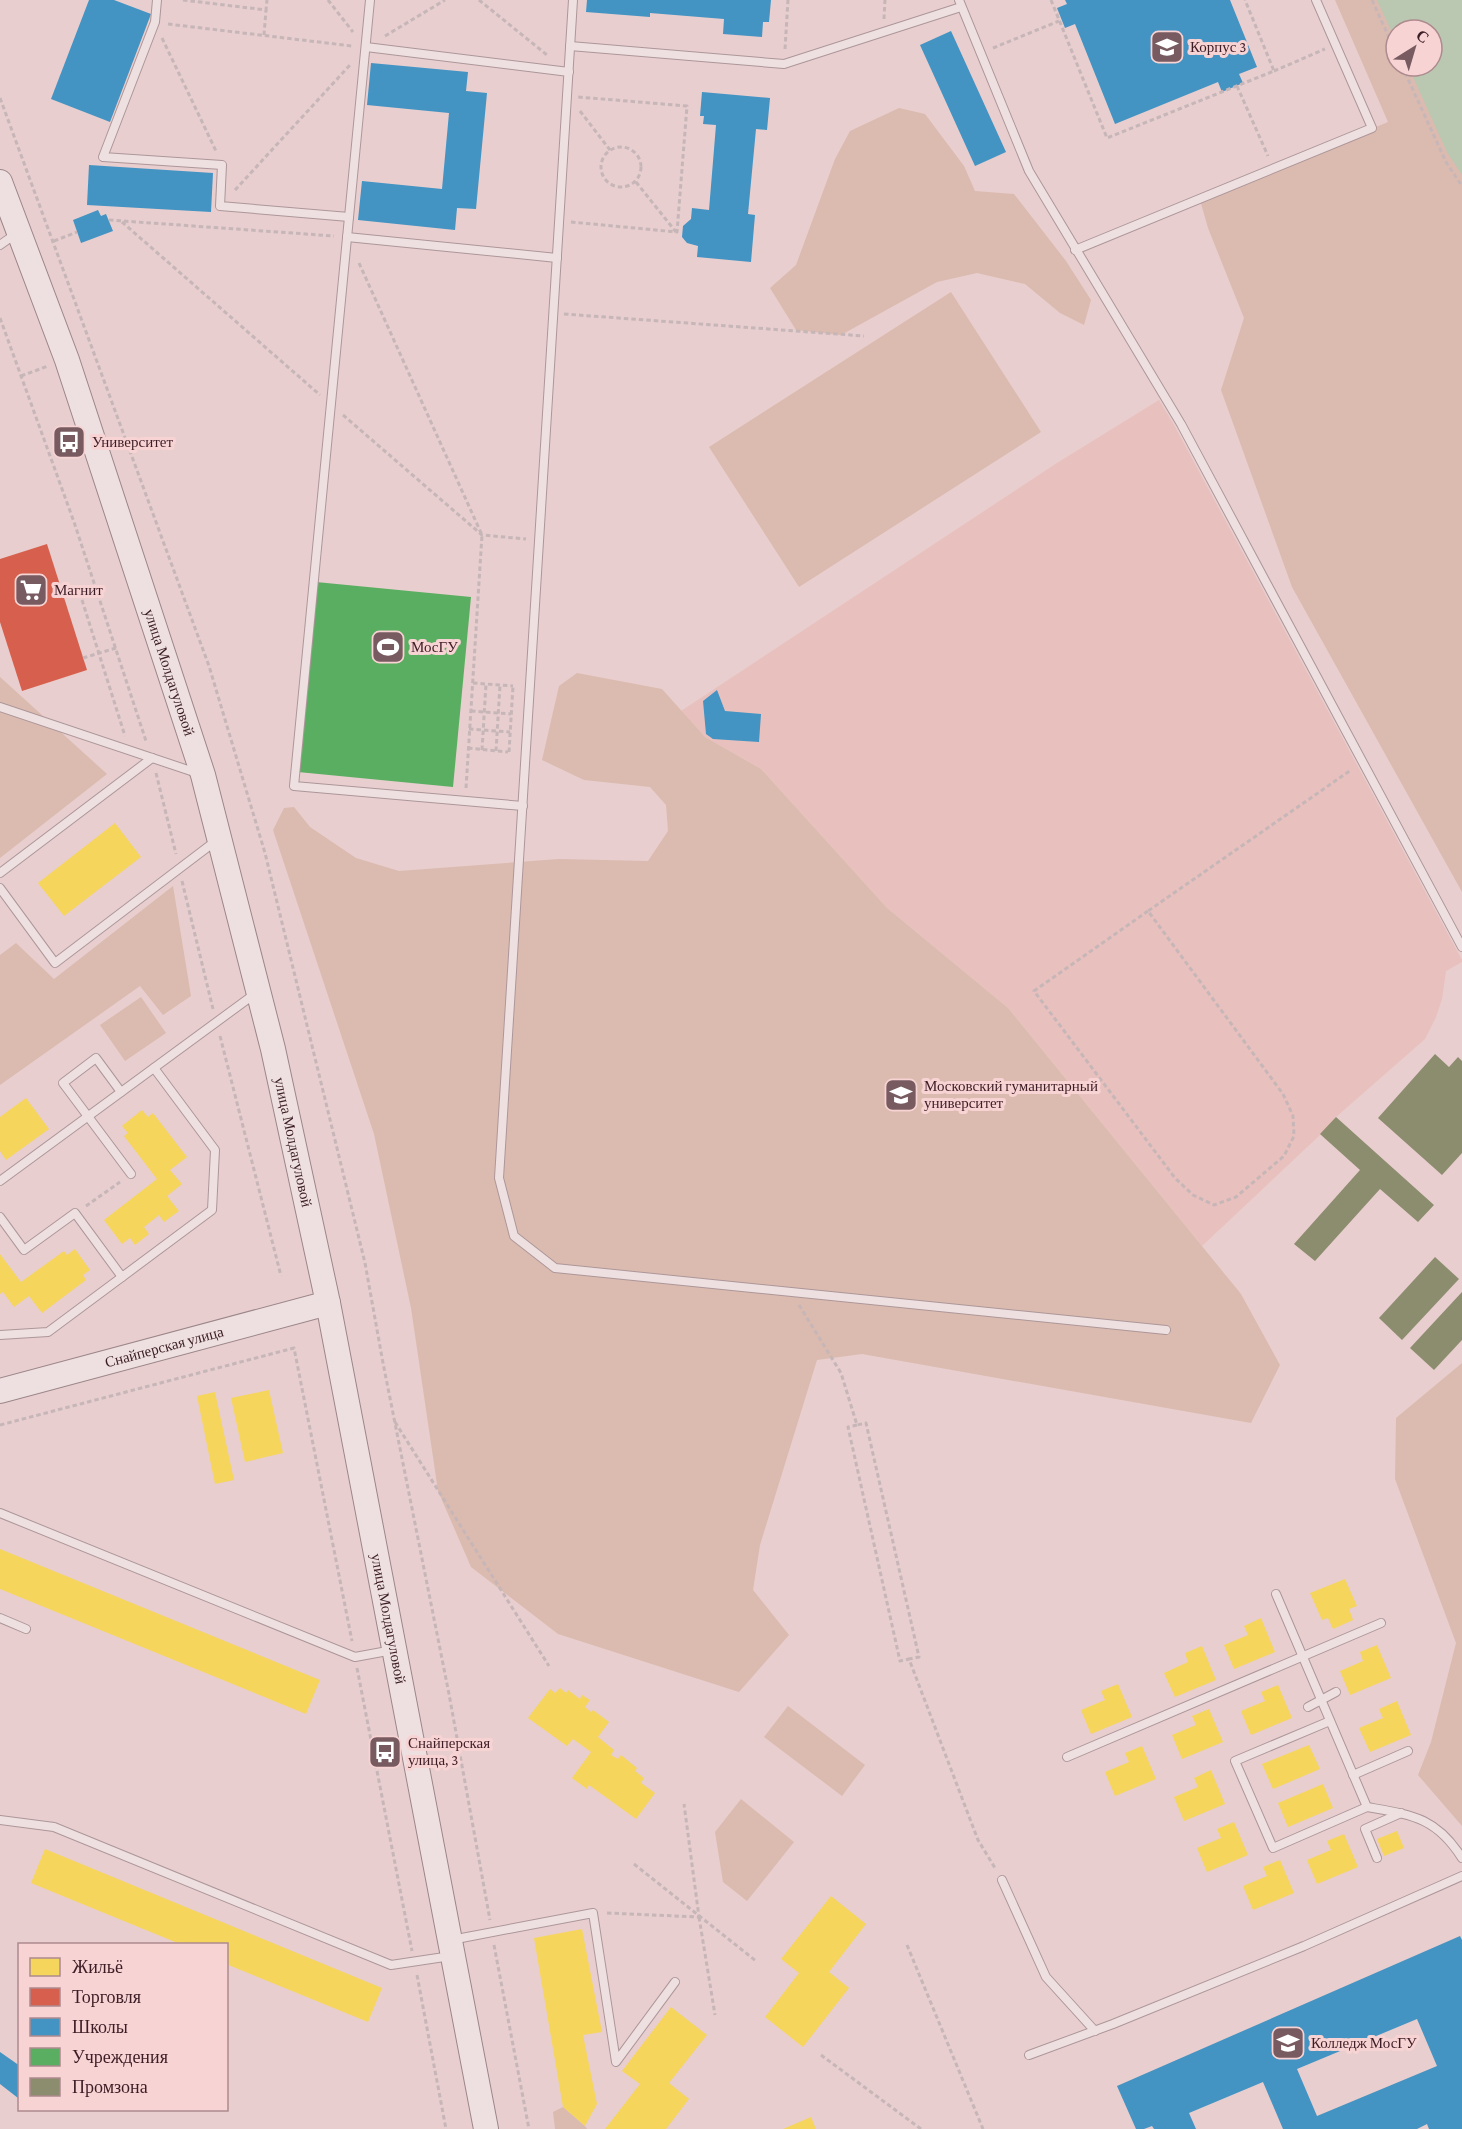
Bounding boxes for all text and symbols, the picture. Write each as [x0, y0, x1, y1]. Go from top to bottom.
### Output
north arrow [1384, 18, 1444, 78]
text: С [1413, 26, 1432, 47]
school or university icon: Корпус 3 [1149, 29, 1185, 65]
place label: Корпус 3 [1190, 39, 1246, 55]
bus stop icon: Университет [51, 424, 87, 460]
place label: Университет [92, 434, 173, 450]
supermarket icon: Магнит [13, 572, 49, 608]
place label: Магнит [54, 582, 103, 598]
street label: улица Молдагуловой [141, 607, 198, 738]
sports icon: МосГУ [370, 629, 406, 665]
place label: МосГУ [411, 639, 458, 655]
street label: улица Молдагуловой [271, 1076, 315, 1209]
school or university icon: Московский гуманитарный университет [883, 1077, 919, 1113]
place label: Московский гуманитарный университет [924, 1078, 1098, 1111]
street label: Снайперская улица [103, 1323, 226, 1371]
street label: улица Молдагуловой [368, 1552, 409, 1685]
bus stop icon: Снайперская улица, 3 [367, 1734, 403, 1770]
place label: Снайперская улица, 3 [408, 1735, 490, 1768]
legend [18, 1943, 228, 2111]
text: Жильё [72, 1957, 123, 1977]
text: Торговля [72, 1987, 141, 2007]
text: Школы [72, 2017, 128, 2037]
school or university icon: Колледж МосГУ [1270, 2025, 1306, 2061]
place label: Колледж МосГУ [1311, 2035, 1417, 2051]
text: Учреждения [72, 2047, 168, 2067]
text: Промзона [72, 2077, 148, 2097]

